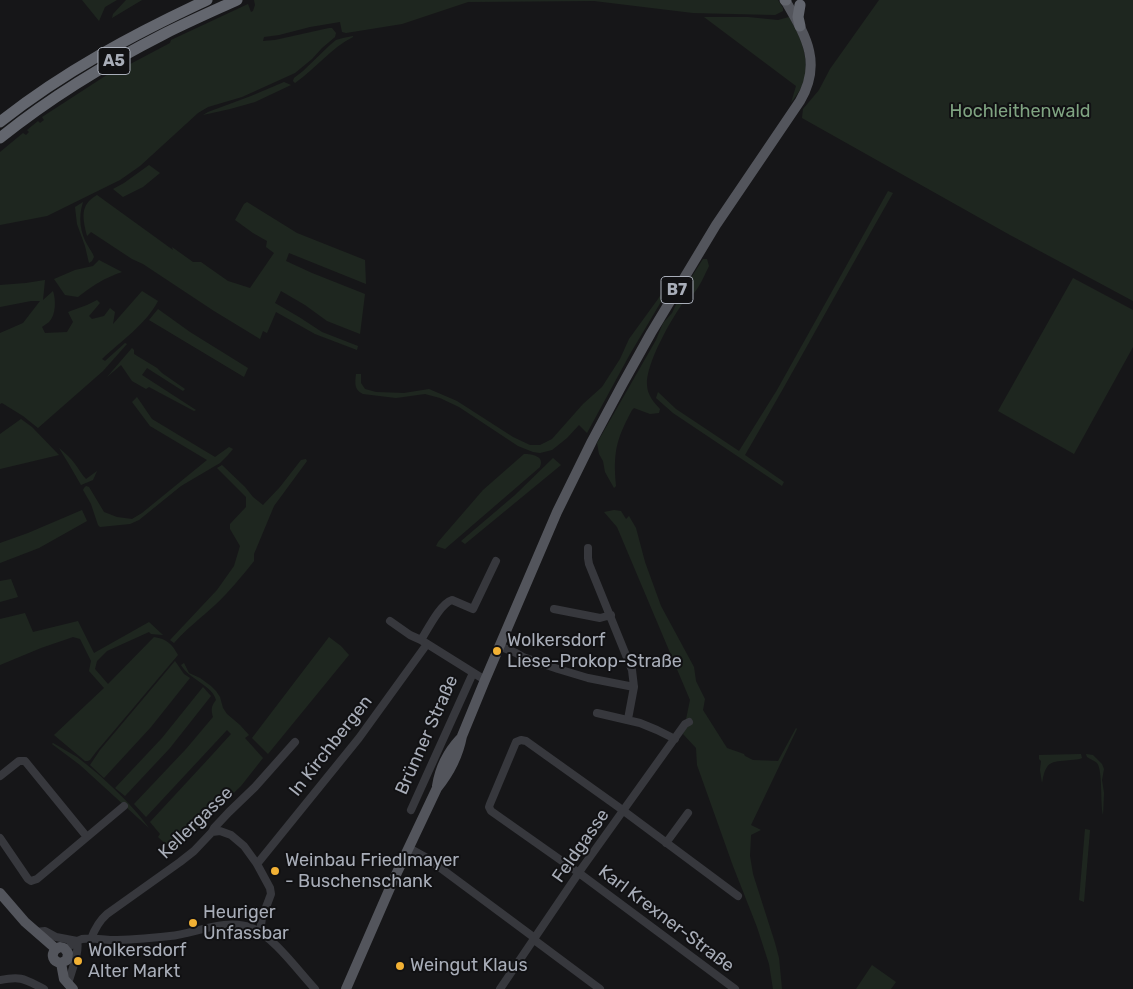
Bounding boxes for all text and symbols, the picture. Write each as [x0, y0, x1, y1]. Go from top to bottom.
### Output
road number: A5 [98, 48, 130, 74]
park label: Hochleithenwald [950, 101, 1090, 123]
road number: B7 [661, 276, 693, 304]
place label: Wolkersdorf Liese-Prokop-Straße [507, 630, 682, 672]
marker: Wolkersdorf Liese-Prokop-Straße [491, 645, 503, 657]
street label: Brünner Straße [391, 672, 463, 798]
street label: In Kirchbergen [285, 691, 377, 801]
street label: Kellergasse [154, 782, 238, 864]
street label: Feldgasse [548, 805, 614, 887]
place label: Weinbau Friedlmayer - Buschenschank [285, 850, 459, 892]
street label: Karl Krexner-Straße [594, 861, 738, 977]
marker: Weinbau Friedlmayer - Buschenschank [269, 865, 281, 877]
place label: Heuriger Unfassbar [203, 902, 289, 944]
marker: Heuriger Unfassbar [187, 917, 199, 929]
place label: Wolkersdorf Alter Markt [88, 940, 187, 982]
marker: Wolkersdorf Alter Markt [72, 955, 84, 967]
place label: Weingut Klaus [410, 955, 528, 977]
marker: Weingut Klaus [394, 960, 406, 972]

